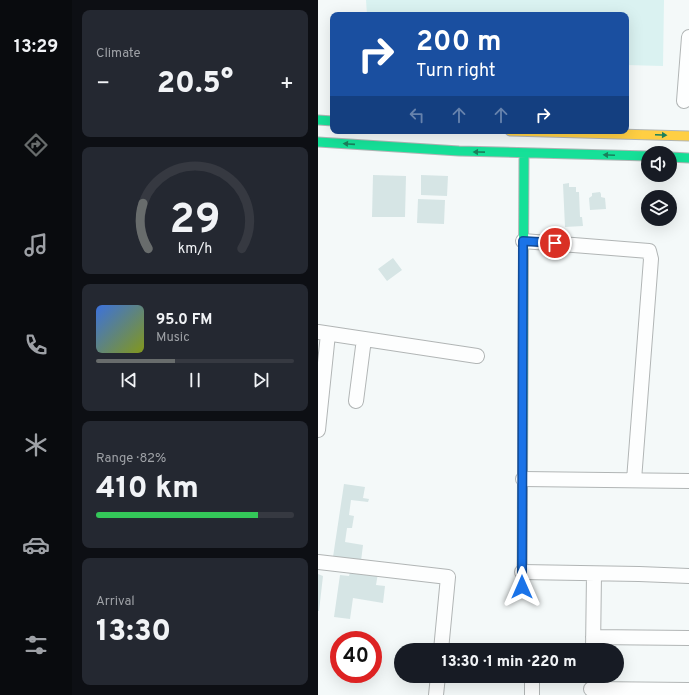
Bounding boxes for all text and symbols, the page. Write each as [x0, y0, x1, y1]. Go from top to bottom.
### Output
text: 200 m [416, 25, 502, 61]
icon: right [350, 28, 402, 80]
text: 13:29 [14, 36, 58, 59]
text: Climate [96, 46, 141, 62]
text: Turn right [416, 60, 496, 83]
text: 20.5° [157, 66, 233, 103]
text: − [96, 71, 110, 98]
text: + [280, 71, 294, 98]
icon: left [406, 104, 428, 126]
icon: ahead [448, 104, 470, 126]
icon: ahead [490, 104, 512, 126]
icon: right [532, 104, 554, 126]
icon: directions [22, 131, 50, 159]
one-way arrow [655, 132, 667, 139]
one-way arrow [343, 141, 355, 148]
map controls [641, 146, 677, 226]
button: sound [641, 146, 677, 182]
one-way arrow [472, 149, 485, 155]
one-way arrow [603, 152, 615, 159]
button: layers [641, 190, 677, 226]
text: 29 [170, 194, 221, 247]
pin [538, 226, 572, 260]
icon: music [22, 231, 50, 259]
icon: arrive [544, 232, 566, 254]
text: km/h [178, 239, 212, 257]
text: 95.0 FM [156, 311, 212, 330]
text: Music [156, 330, 190, 346]
icon: phone [22, 331, 50, 359]
icon: previous [118, 369, 140, 391]
icon: pause [184, 369, 206, 391]
icon: next [250, 369, 272, 391]
icon: climate [22, 431, 50, 459]
text: Range · 82% [96, 451, 166, 467]
text: 410 km [96, 471, 199, 508]
icon: car [22, 531, 50, 559]
position arrow [501, 566, 543, 608]
text: Arrival [96, 594, 135, 610]
text: 13:30 [96, 614, 171, 651]
icon: filters [22, 631, 50, 659]
speed limit sign: 40 [330, 631, 382, 683]
text: 13:30 · 1 min · 220 m [442, 653, 576, 672]

